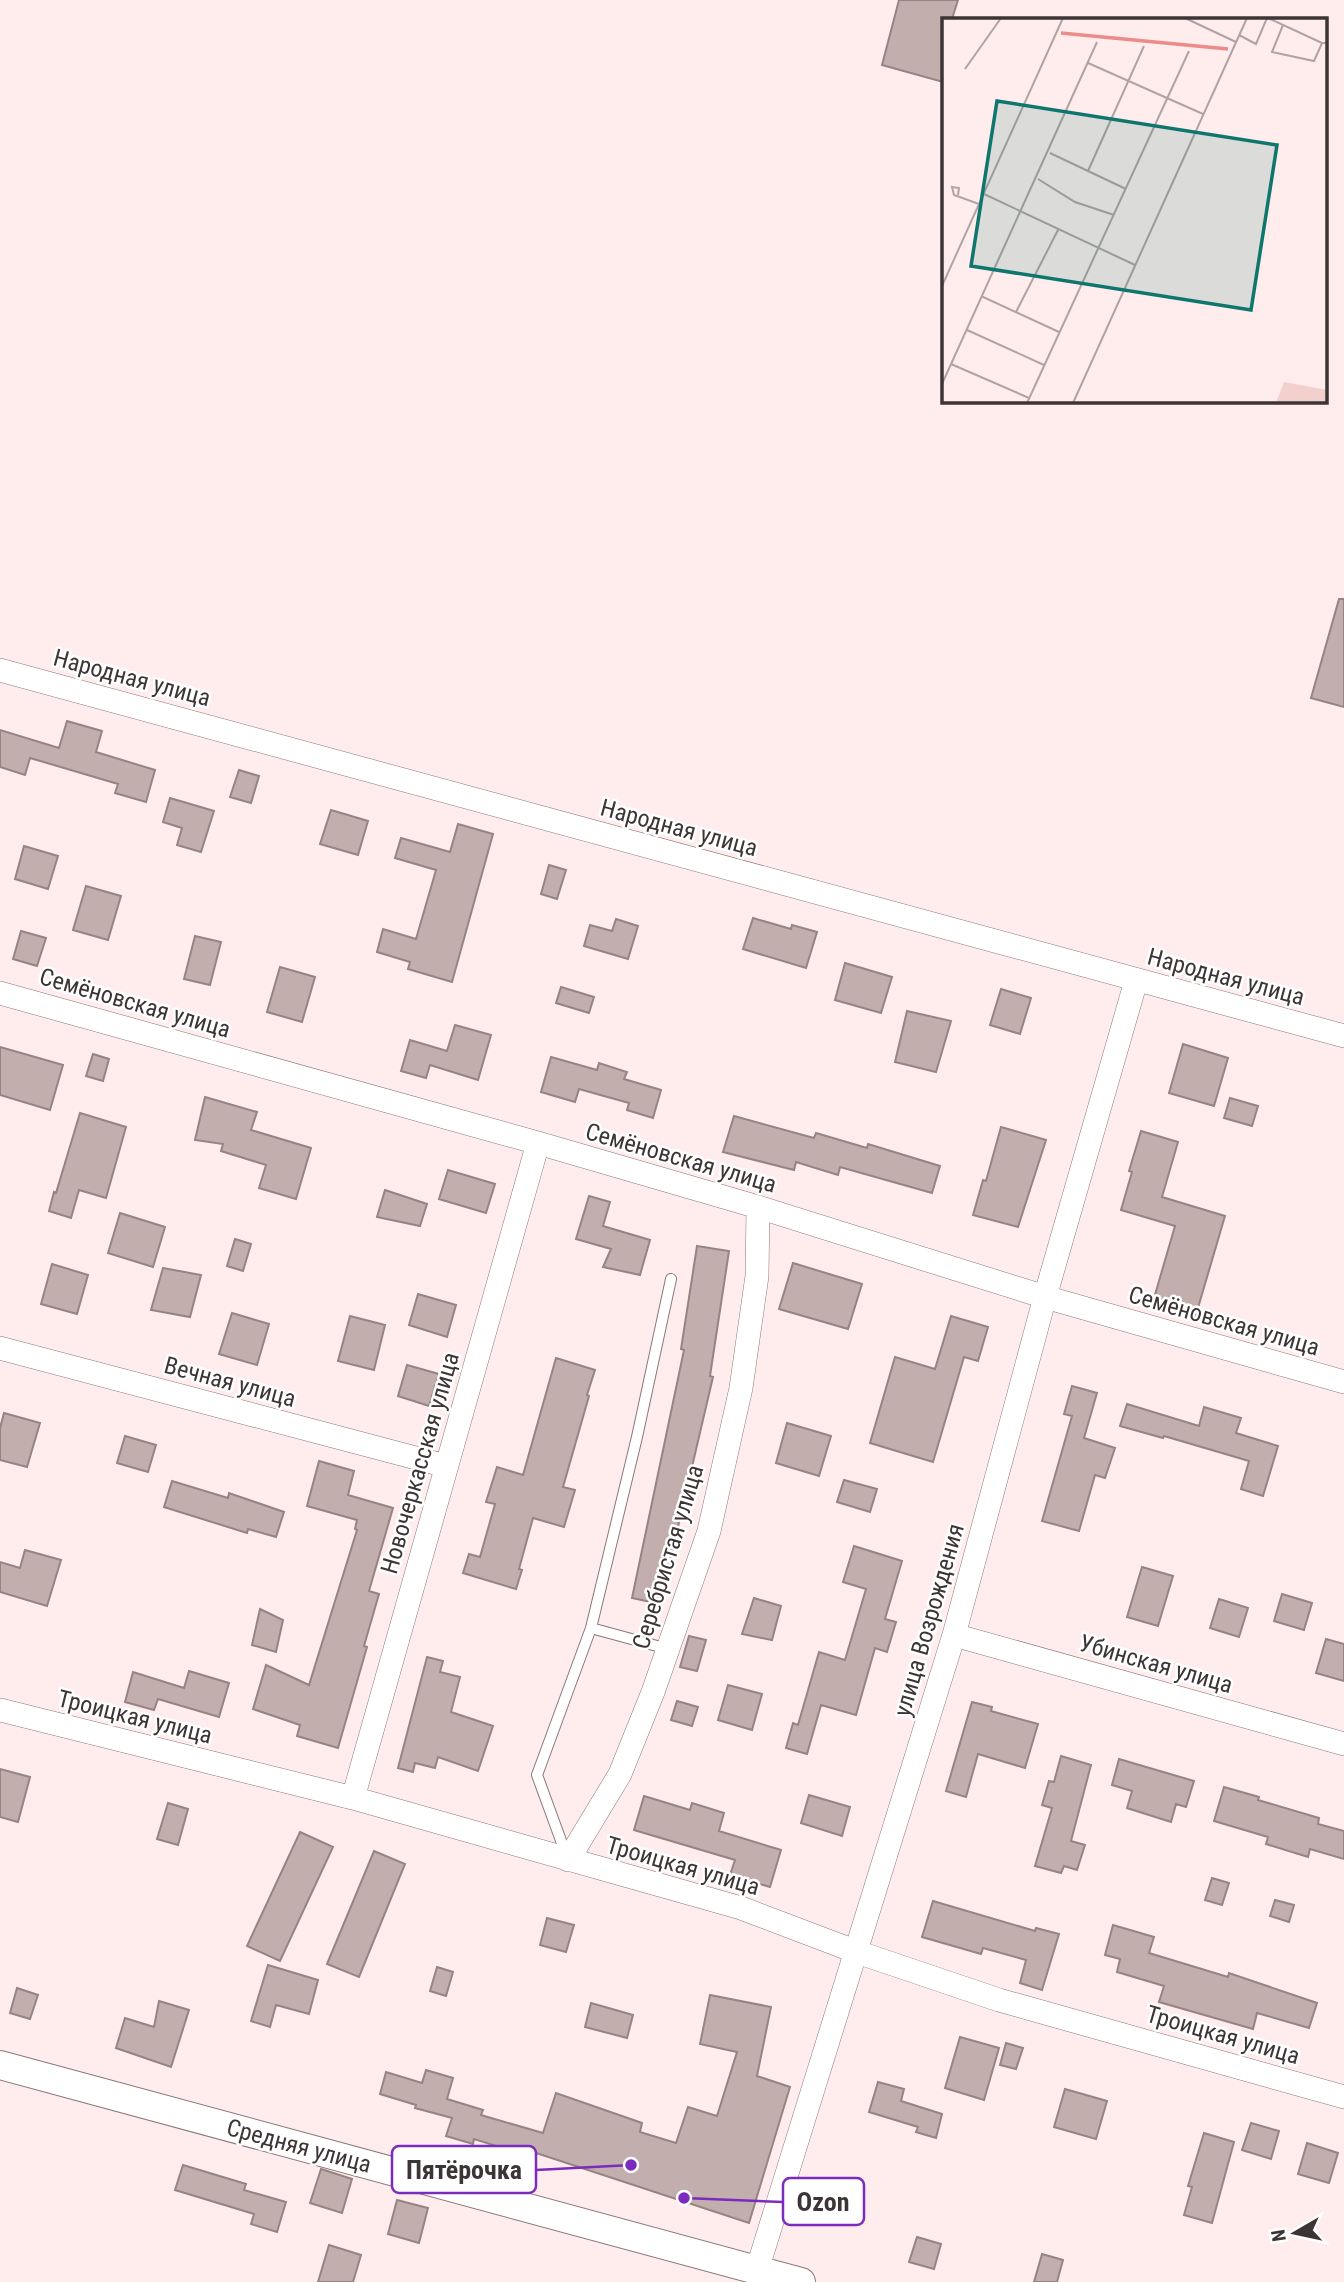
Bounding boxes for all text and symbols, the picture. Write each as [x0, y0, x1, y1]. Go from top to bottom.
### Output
inset map [942, 18, 1326, 402]
street label: Народная улица [51, 644, 213, 712]
street label: Народная улица [598, 794, 760, 862]
street label: Народная улица [1145, 943, 1307, 1011]
street label: Семёновская улица [36, 962, 234, 1044]
street label: Семёновская улица [582, 1117, 780, 1199]
street label: Семёновская улица [1125, 1280, 1323, 1362]
street label: Новочеркасская улица [375, 1349, 465, 1577]
street label: Вечная улица [161, 1351, 299, 1413]
street label: Серебристая улица [627, 1461, 709, 1653]
street label: улица Возрождения [888, 1520, 970, 1720]
street label: Убинская улица [1076, 1629, 1236, 1699]
street label: Троицкая улица [55, 1684, 215, 1750]
street label: Троицкая улица [603, 1831, 763, 1901]
street label: Троицкая улица [1143, 2000, 1303, 2070]
street label: Средняя улица [224, 2113, 374, 2179]
callout: Пятёрочка [392, 2146, 536, 2193]
text: Пятёрочка [406, 2155, 522, 2185]
callout: Ozon [783, 2178, 864, 2225]
text: Ozon [797, 2187, 849, 2217]
north arrow [1260, 2198, 1330, 2268]
text: N [1266, 2228, 1291, 2243]

